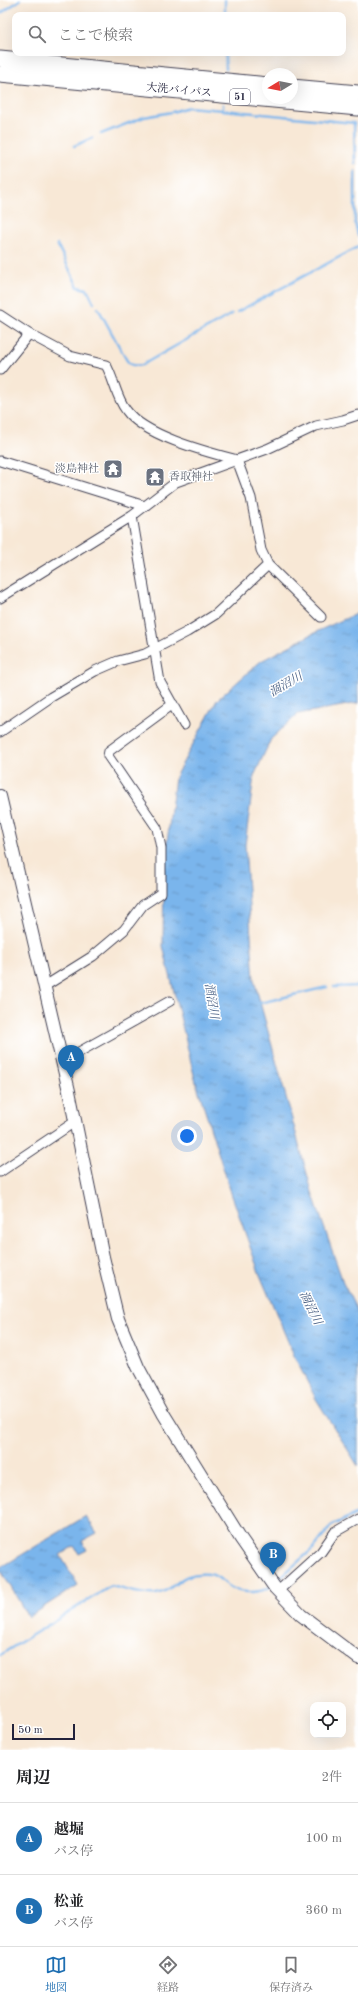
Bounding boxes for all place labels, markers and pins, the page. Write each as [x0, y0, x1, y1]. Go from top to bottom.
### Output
temple icon: 淡島神社 [102, 458, 124, 480]
place label: 淡島神社 [55, 462, 99, 475]
temple icon: 香取神社 [144, 466, 166, 488]
place label: 香取神社 [169, 470, 213, 483]
pin: A [58, 1045, 84, 1078]
pin: B [260, 1542, 286, 1575]

